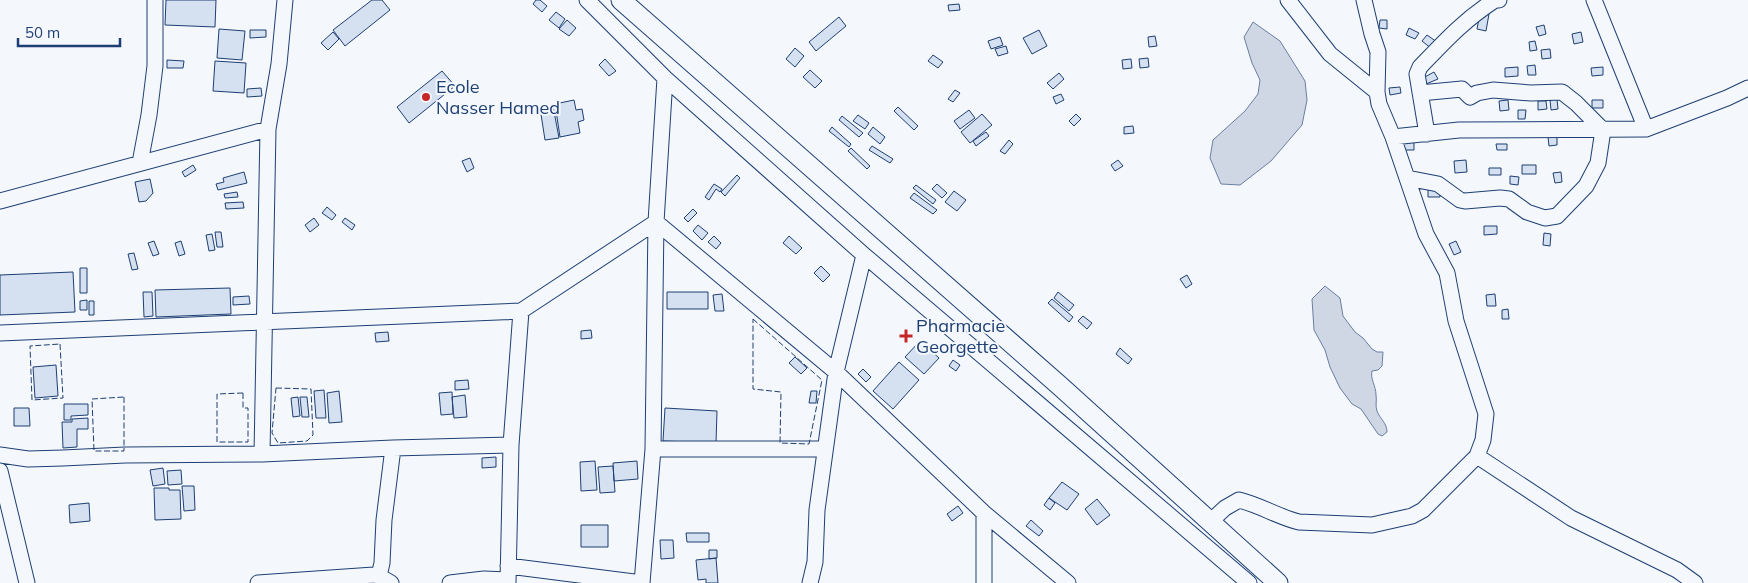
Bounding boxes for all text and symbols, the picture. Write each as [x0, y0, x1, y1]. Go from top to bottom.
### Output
scale bar [18, 15, 120, 47]
text: 50 m [25, 23, 60, 42]
place label: Ecole Nasser Hamed [436, 75, 560, 119]
marker: Ecole Nasser Hamed [420, 91, 432, 103]
place label: Pharmacie Georgette [916, 314, 1005, 358]
marker: Pharmacie Georgette [900, 330, 912, 342]

